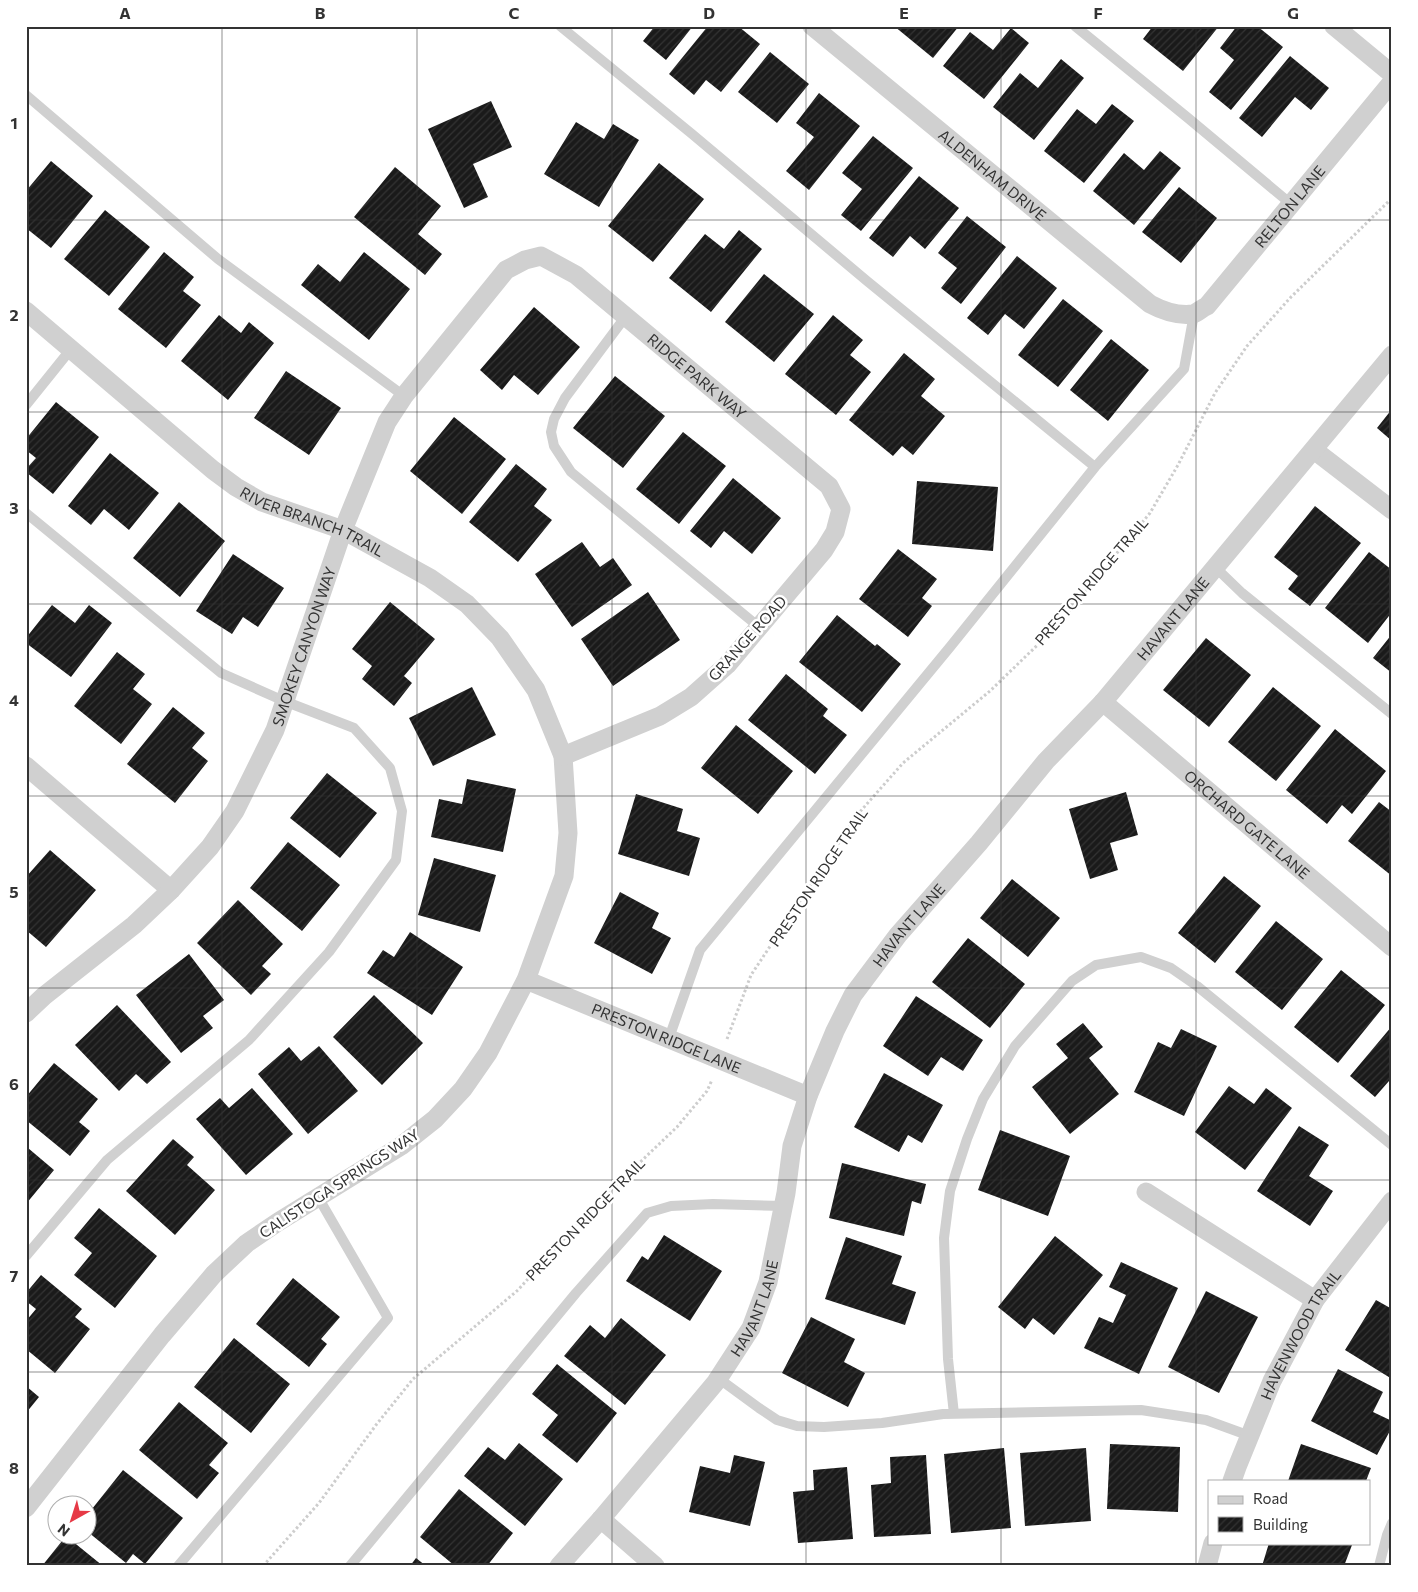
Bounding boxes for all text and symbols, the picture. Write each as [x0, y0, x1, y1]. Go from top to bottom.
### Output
text: A [119, 3, 131, 22]
text: B [315, 3, 326, 22]
text: C [509, 3, 520, 22]
text: D [703, 3, 715, 22]
text: E [899, 3, 909, 22]
text: F [1093, 3, 1103, 22]
text: G [1287, 3, 1299, 22]
text: 1 [10, 113, 18, 132]
street label: ALDENHAM DRIVE [935, 125, 1050, 224]
street label: RELTON LANE [1250, 162, 1329, 251]
text: 2 [9, 305, 19, 324]
street label: RIDGE PARK WAY [644, 330, 750, 422]
street label: RIVER BRANCH TRAIL [237, 482, 388, 560]
text: 3 [9, 498, 19, 517]
street label: PRESTON RIDGE TRAIL [1031, 513, 1152, 649]
street label: SMOKEY CANYON WAY [268, 564, 339, 728]
street label: HAVANT LANE [1133, 573, 1213, 664]
street label: GRANGE ROAD [704, 592, 790, 684]
text: 4 [9, 690, 19, 709]
street label: ORCHARD GATE LANE [1181, 766, 1314, 882]
street label: PRESTON RIDGE TRAIL [765, 804, 871, 950]
street label: HAVANT LANE [869, 879, 948, 970]
text: 5 [9, 882, 19, 901]
street label: PRESTON RIDGE LANE [589, 999, 744, 1077]
text: 6 [9, 1074, 19, 1093]
street label: CALISTOGA SPRINGS WAY [256, 1124, 423, 1241]
street label: PRESTON RIDGE TRAIL [522, 1154, 649, 1284]
street label: HAVANT LANE [726, 1258, 781, 1360]
text: 7 [10, 1266, 19, 1285]
street label: HAVENWOOD TRAIL [1256, 1266, 1345, 1402]
text: 8 [9, 1458, 19, 1477]
legend [1208, 1480, 1370, 1544]
text: Road [1253, 1489, 1288, 1507]
north arrow [48, 1494, 98, 1544]
text: Building [1253, 1515, 1308, 1533]
text: N [54, 1521, 73, 1540]

